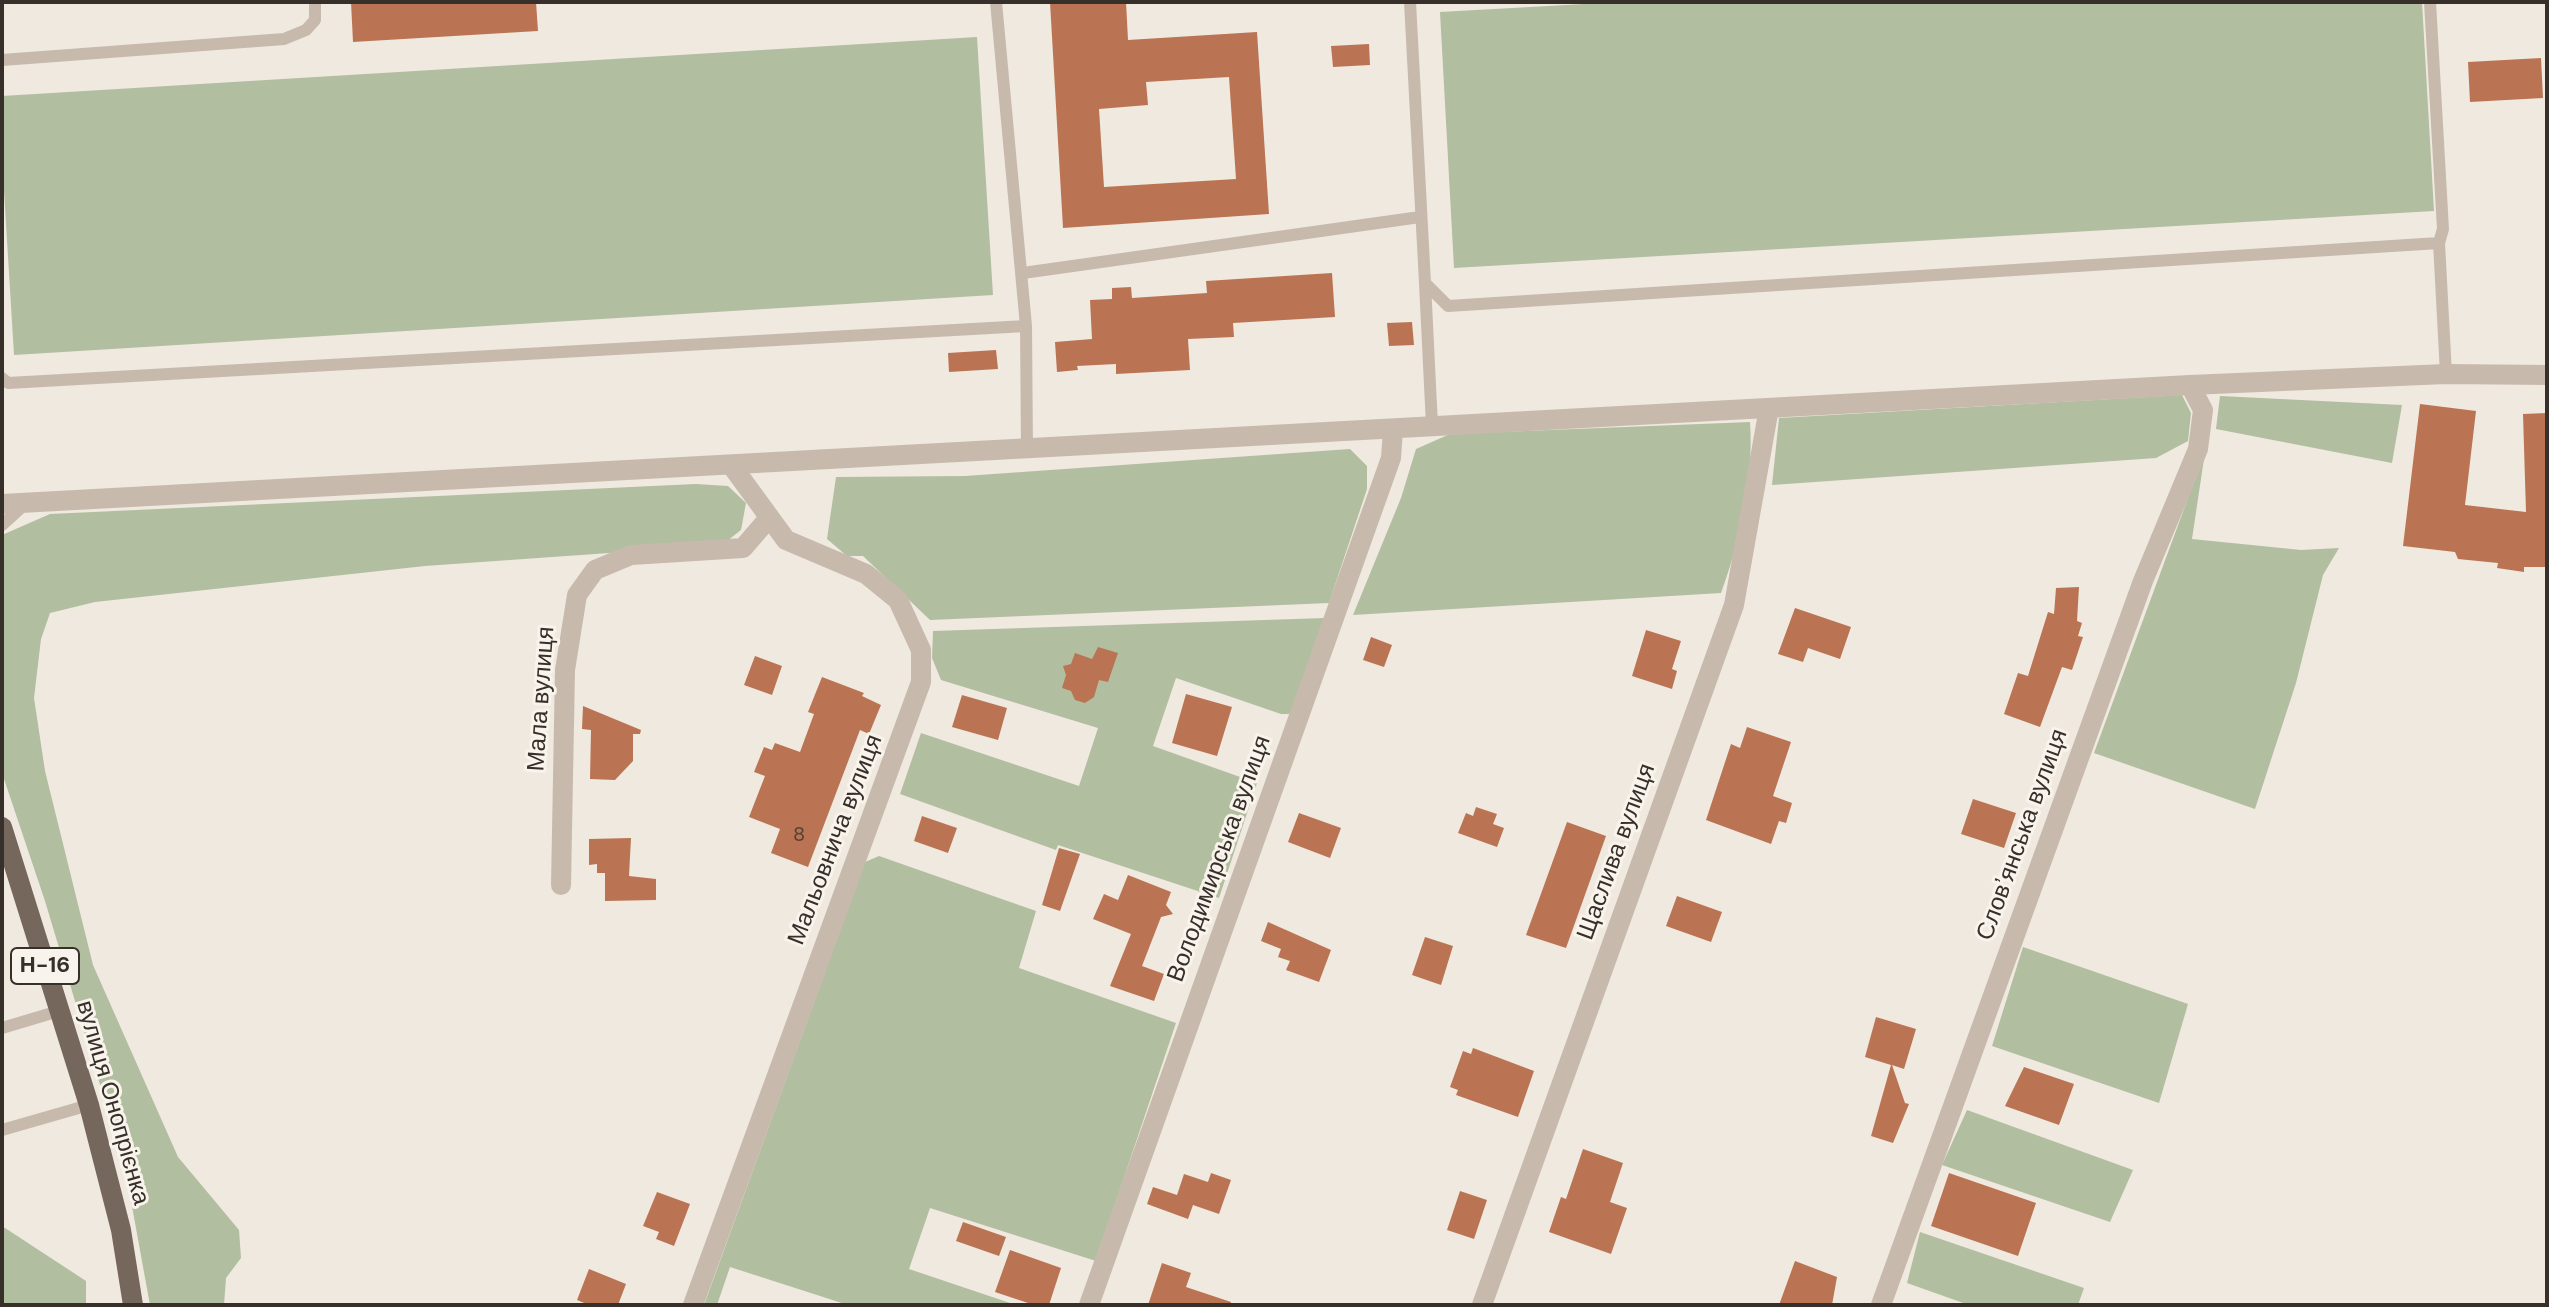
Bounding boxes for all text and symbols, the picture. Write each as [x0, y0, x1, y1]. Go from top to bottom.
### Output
street label: Мала вулиця [523, 626, 561, 772]
street label: Словʼянська вулиця [1971, 726, 2075, 944]
street label: Мальовнича вулиця [783, 731, 889, 949]
street label: Володимирська вулиця [1162, 732, 1278, 986]
street label: Щаслива вулиця [1572, 760, 1662, 944]
house number: 8 [793, 824, 805, 848]
road number: Н-16 [11, 948, 79, 984]
street label: вулиця Онопрієнка [69, 998, 155, 1208]

